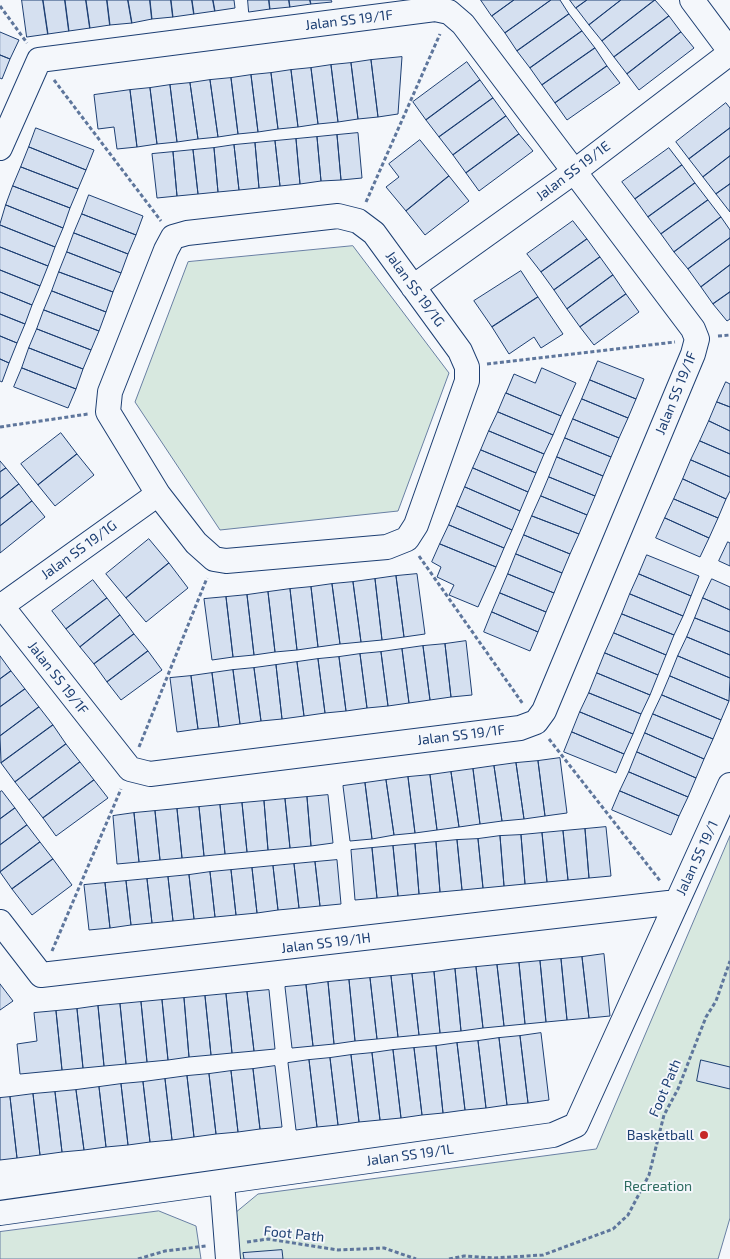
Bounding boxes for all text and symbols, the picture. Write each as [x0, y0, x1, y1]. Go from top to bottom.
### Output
street label: Jalan SS 19/1F [304, 6, 394, 34]
street label: Jalan SS 19/1E [533, 138, 613, 204]
street label: Jalan SS 19/1G [382, 248, 448, 330]
street label: Jalan SS 19/1F [652, 349, 700, 437]
street label: Jalan SS 19/1G [38, 517, 120, 583]
street label: Jalan SS 19/1F [24, 638, 92, 718]
street label: Jalan SS 19/1F [416, 721, 506, 749]
street label: Jalan SS 19/1 [672, 818, 722, 898]
street label: Jalan SS 19/1H [280, 929, 372, 957]
street label: Foot Path [645, 1057, 685, 1119]
place label: Basketball [627, 1127, 694, 1143]
marker: Basketball [698, 1129, 710, 1141]
street label: Jalan SS 19/1L [365, 1141, 455, 1169]
park label: Recreation [624, 1178, 692, 1194]
street label: Foot Path [263, 1222, 325, 1246]

